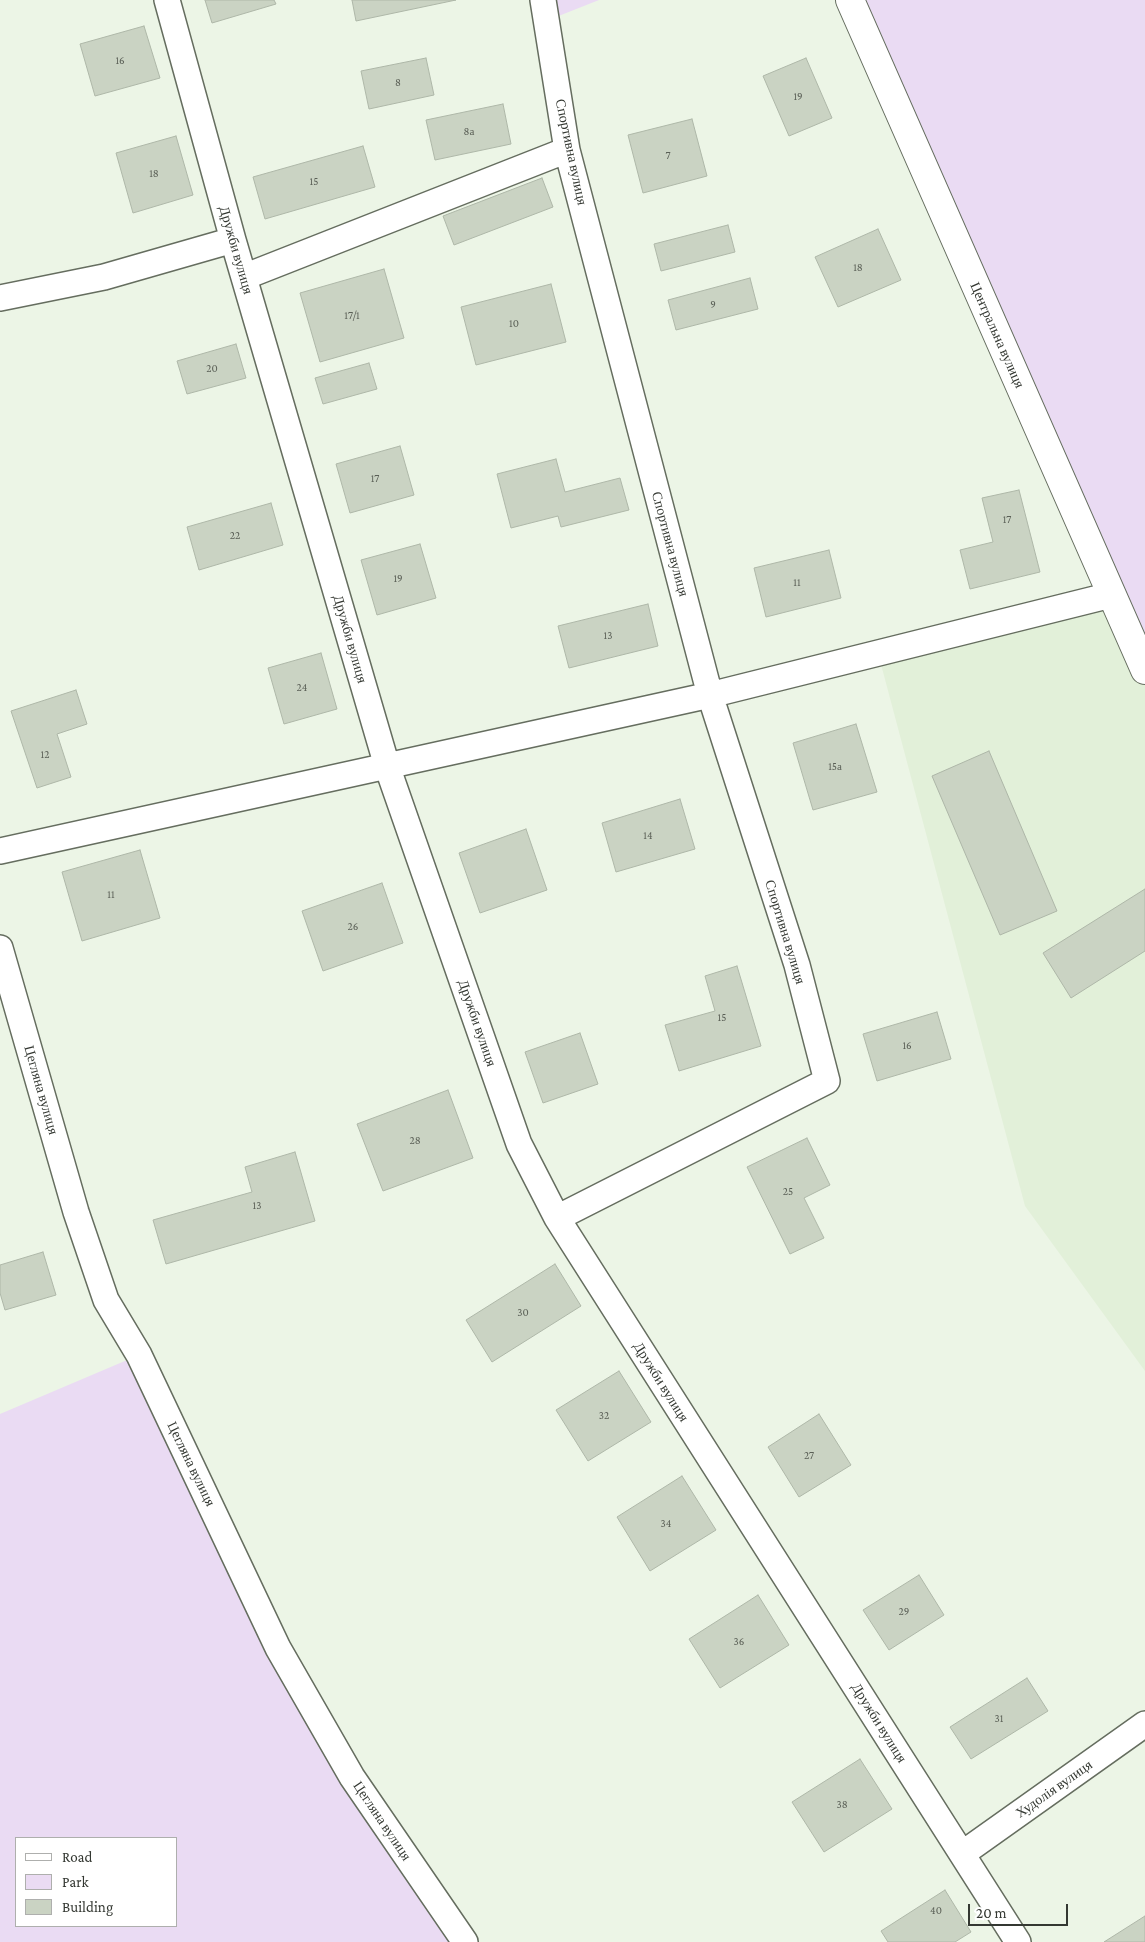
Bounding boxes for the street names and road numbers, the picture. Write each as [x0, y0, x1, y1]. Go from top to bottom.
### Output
street label: Спортивна вулиця [552, 97, 590, 207]
street label: Дружби вулиця [215, 204, 257, 296]
street label: Центральна вулиця [966, 279, 1028, 391]
street label: Спортивна вулиця [648, 490, 692, 598]
street label: Дружби вулиця [329, 593, 371, 685]
street label: Спортивна вулиця [761, 878, 809, 986]
street label: Дружби вулиця [454, 977, 500, 1069]
street label: Цегляна вулиця [20, 1043, 62, 1137]
street label: Дружби вулиця [630, 1339, 692, 1425]
street label: Цегляна вулиця [163, 1419, 219, 1509]
street label: Дружби вулиця [848, 1680, 910, 1766]
street label: Худолія вулиця [1012, 1756, 1096, 1822]
street label: Цегляна вулиця [349, 1778, 415, 1864]

